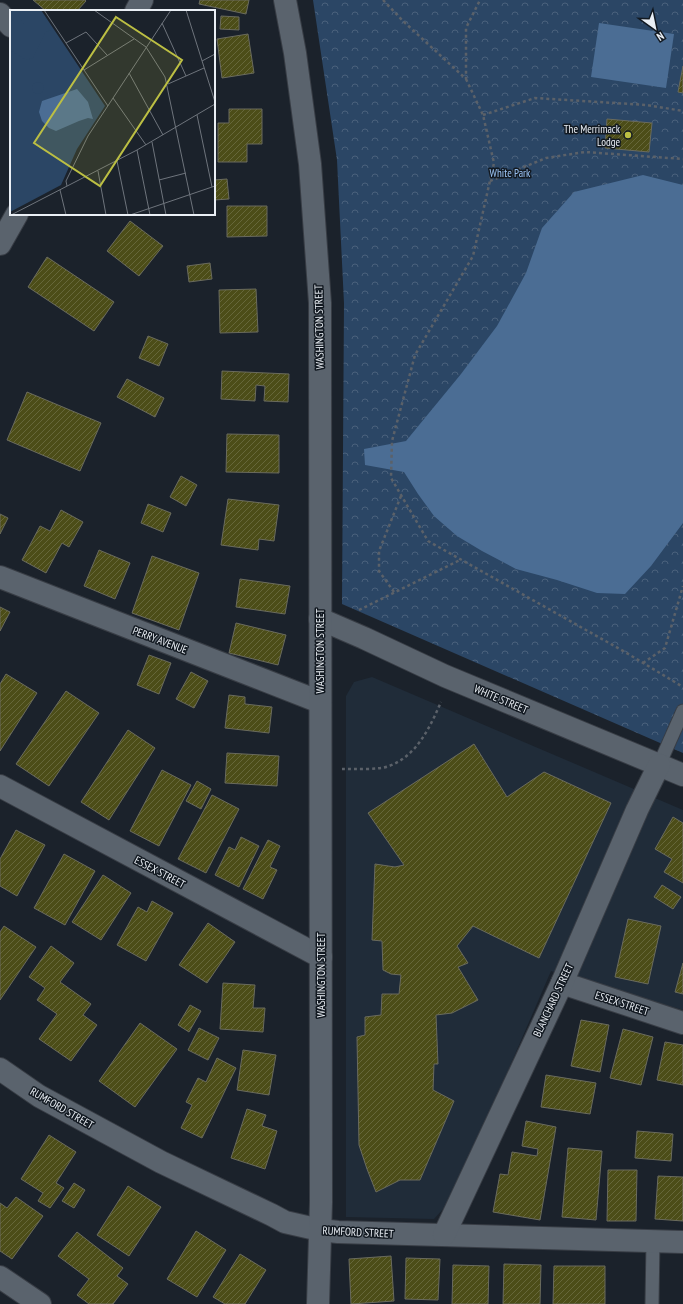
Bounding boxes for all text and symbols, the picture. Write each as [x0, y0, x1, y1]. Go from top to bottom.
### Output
north arrow [635, 8, 675, 48]
inset map [10, 10, 215, 215]
text: N [654, 29, 667, 44]
place label: The Merrimack Lodge [564, 122, 621, 149]
marker: The Merrimack Lodge [623, 130, 633, 140]
park label: White Park [490, 166, 531, 180]
street label: WASHINGTON STREET [311, 284, 327, 370]
street label: WASHINGTON STREET [313, 608, 327, 693]
street label: PERRY AVENUE [131, 623, 190, 657]
street label: WHITE STREET [472, 681, 530, 717]
street label: ESSEX STREET [132, 853, 188, 891]
street label: WASHINGTON STREET [314, 932, 328, 1017]
street label: BLANCHARD STREET [530, 961, 576, 1039]
street label: ESSEX STREET [593, 988, 651, 1018]
street label: RUMFORD STREET [28, 1084, 96, 1132]
street label: RUMFORD STREET [322, 1223, 394, 1241]

